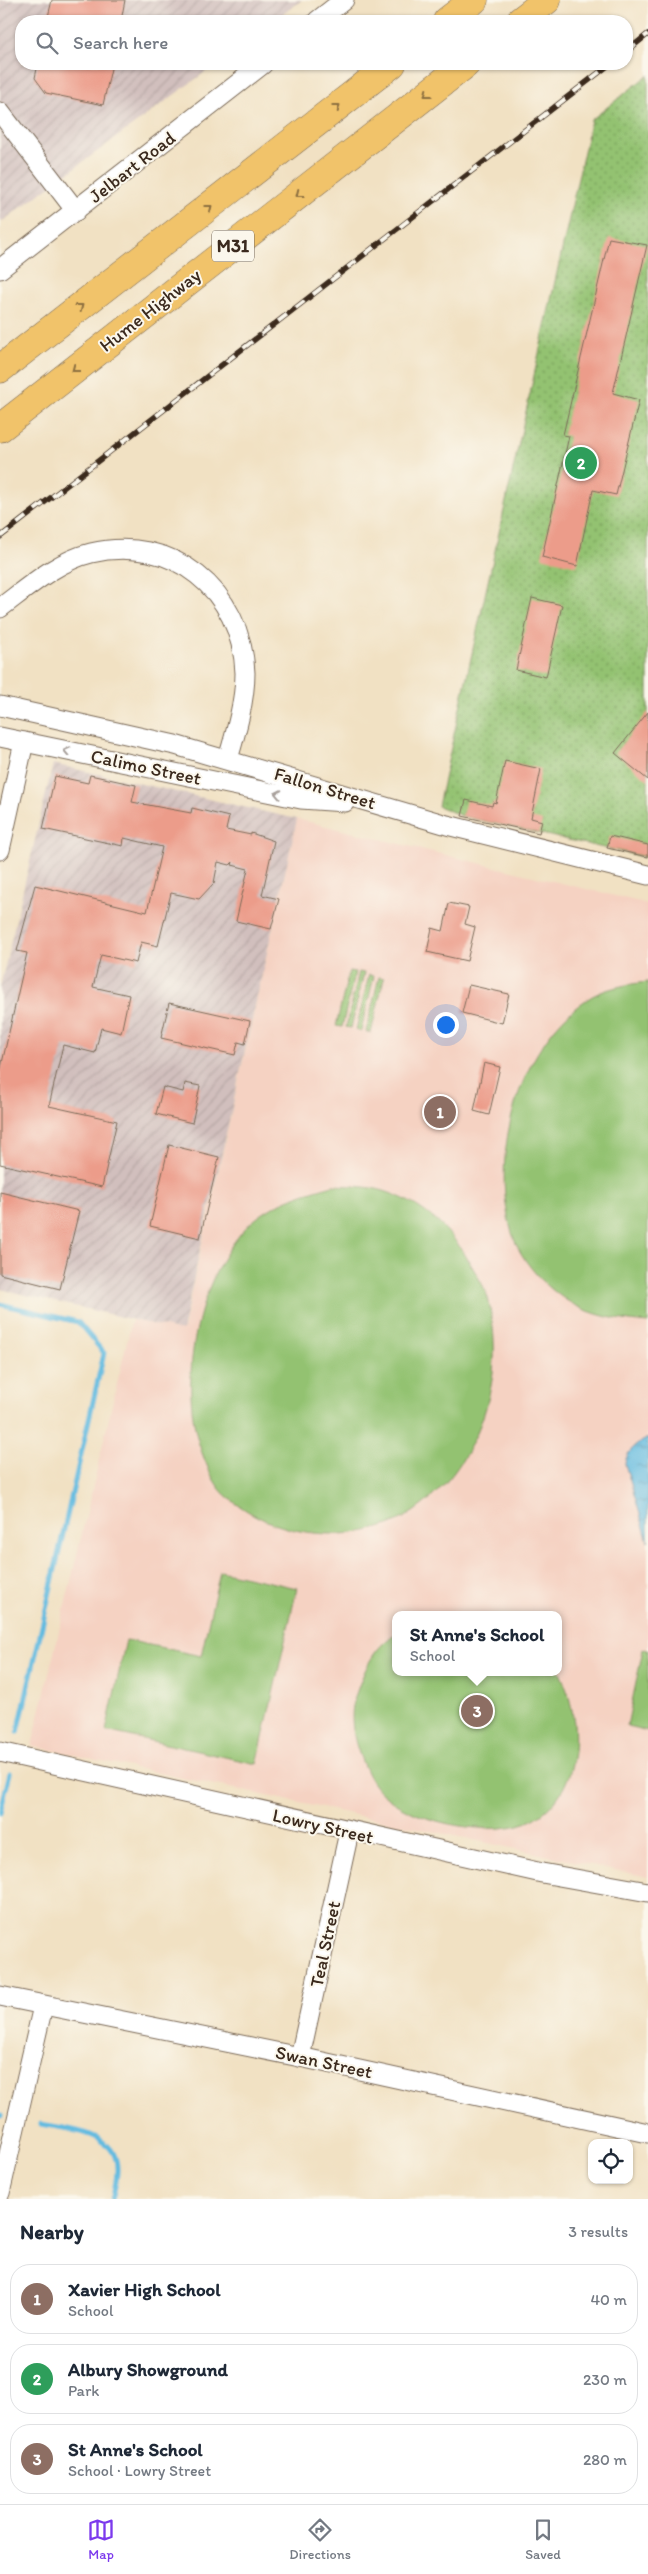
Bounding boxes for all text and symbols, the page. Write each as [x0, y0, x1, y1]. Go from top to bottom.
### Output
search box [15, 15, 633, 70]
icon: search [33, 29, 61, 57]
text: Search here [73, 31, 168, 54]
one-way arrow [424, 88, 433, 96]
one-way arrow [331, 105, 340, 113]
street label: Jelbart Road [84, 126, 180, 208]
one-way arrow [296, 188, 305, 196]
one-way arrow [203, 205, 212, 213]
road number: M31 [212, 230, 254, 262]
street label: Hume Highway [95, 263, 205, 357]
one-way arrow [74, 304, 83, 312]
one-way arrow [72, 364, 81, 372]
pin: 2 [565, 444, 597, 482]
street label: Calimo Street [89, 744, 203, 790]
one-way arrow [63, 746, 71, 756]
street label: Fallon Street [272, 762, 378, 814]
one-way arrow [273, 789, 282, 799]
your location [433, 1012, 459, 1038]
pin: 1 [424, 1093, 456, 1131]
popup [392, 1611, 562, 1676]
text: St Anne's School [410, 1623, 544, 1646]
text: School [410, 1646, 455, 1665]
pin: 3 [461, 1692, 493, 1730]
street label: Lowry Street [270, 1803, 376, 1849]
street label: Teal Street [305, 1899, 345, 1989]
street label: Swan Street [273, 2041, 375, 2083]
map controls [588, 2139, 633, 2184]
button: locate [588, 2139, 633, 2184]
text: Nearby [20, 2219, 84, 2244]
text: 3 results [568, 2222, 628, 2241]
text: Xavier High School [68, 2278, 221, 2301]
text: 1 [33, 2290, 41, 2309]
text: 40 m [590, 2290, 627, 2309]
text: School [68, 2301, 114, 2320]
text: Albury Showground [68, 2358, 228, 2381]
text: 2 [33, 2370, 41, 2389]
text: 230 m [583, 2370, 627, 2389]
text: Park [68, 2381, 99, 2400]
text: St Anne's School [68, 2438, 203, 2461]
text: 3 [33, 2450, 41, 2469]
text: 280 m [583, 2450, 627, 2469]
text: School · Lowry Street [68, 2461, 211, 2480]
tab: Map [87, 2516, 115, 2563]
tab: Directions [289, 2516, 351, 2563]
tab: Saved [525, 2516, 561, 2563]

